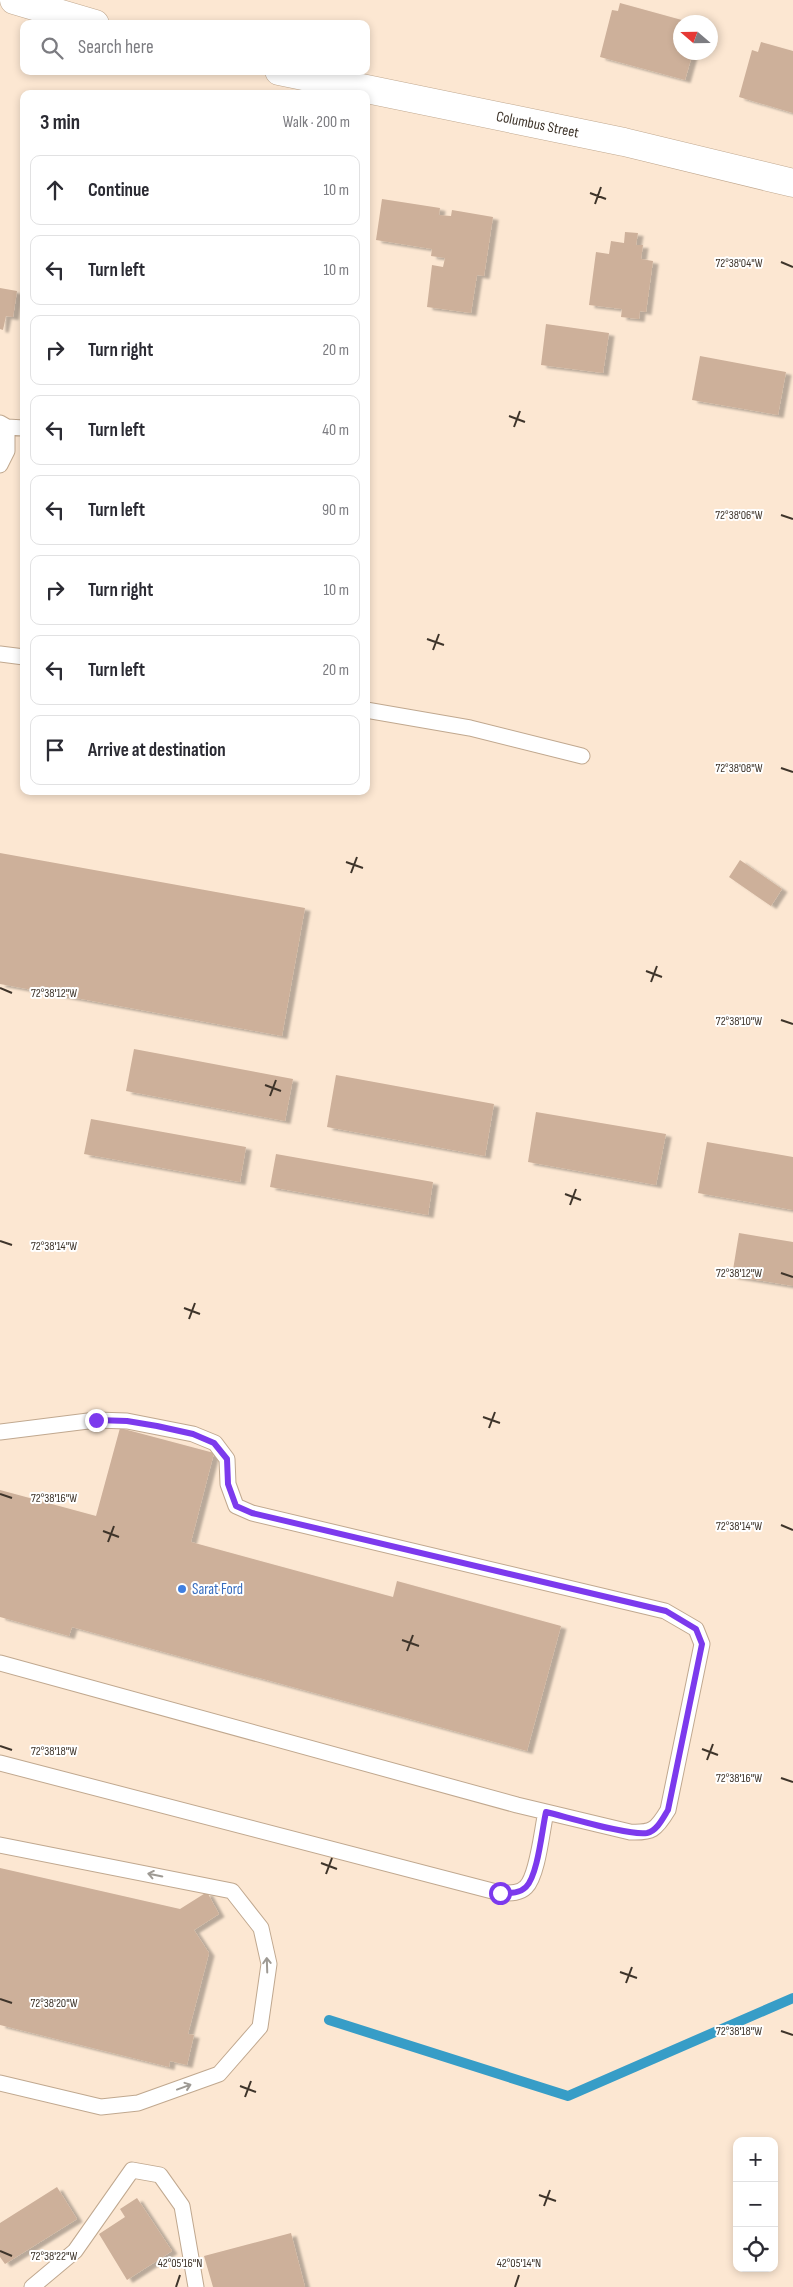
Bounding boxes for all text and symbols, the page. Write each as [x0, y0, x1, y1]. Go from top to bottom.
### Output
north arrow [673, 15, 718, 60]
search box [20, 20, 370, 75]
icon: search [38, 34, 66, 62]
text: Search here [78, 36, 154, 59]
street label: Columbus Street [494, 106, 581, 142]
text: 3 min [40, 110, 80, 135]
text: Walk · 200 m [283, 113, 350, 132]
icon: ahead [41, 176, 69, 204]
text: Continue [88, 179, 149, 202]
text: 10 m [323, 181, 349, 200]
icon: left [41, 256, 69, 284]
text: 72°38'04"W [715, 256, 763, 271]
text: Turn left [88, 259, 145, 282]
text: 10 m [323, 261, 349, 280]
icon: right [41, 336, 69, 364]
text: Turn right [88, 339, 153, 362]
text: 20 m [322, 341, 349, 360]
icon: left [41, 416, 69, 444]
text: Turn left [88, 419, 145, 442]
text: 40 m [322, 421, 349, 440]
icon: left [41, 496, 69, 524]
text: Turn left [88, 499, 145, 522]
text: 90 m [322, 501, 349, 520]
text: 72°38'06"W [715, 508, 763, 523]
icon: right [41, 576, 69, 604]
text: Turn right [88, 579, 153, 602]
text: 10 m [323, 581, 349, 600]
icon: left [41, 656, 69, 684]
text: Turn left [88, 659, 145, 682]
text: 20 m [322, 661, 349, 680]
icon: arrive [41, 736, 69, 764]
text: Arrive at destination [88, 739, 226, 762]
text: 72°38'08"W [715, 761, 763, 776]
text: 72°38'12"W [31, 986, 77, 1001]
text: 72°38'10"W [716, 1014, 762, 1029]
text: 72°38'14"W [31, 1239, 77, 1254]
text: 72°38'12"W [716, 1266, 762, 1281]
route end [85, 1409, 108, 1432]
text: 72°38'16"W [31, 1491, 77, 1506]
text: 72°38'14"W [716, 1519, 762, 1534]
place label: Sarat Ford [192, 1580, 243, 1599]
marker: Sarat Ford [176, 1583, 188, 1595]
text: 72°38'18"W [31, 1744, 77, 1759]
text: 72°38'16"W [716, 1771, 762, 1786]
one-way arrow [148, 1870, 164, 1879]
route start [489, 1882, 512, 1905]
one-way arrow [263, 1957, 272, 1973]
text: 72°38'20"W [30, 1996, 78, 2011]
text: 72°38'18"W [716, 2024, 762, 2039]
one-way arrow [176, 2082, 191, 2091]
map controls [733, 2137, 778, 2272]
button: + [733, 2137, 778, 2182]
button: − [733, 2182, 778, 2227]
button: locate [733, 2227, 778, 2272]
text: 72°38'22"W [31, 2249, 77, 2264]
text: 42°05'16"N [158, 2256, 202, 2271]
text: 42°05'14"N [497, 2256, 541, 2271]

